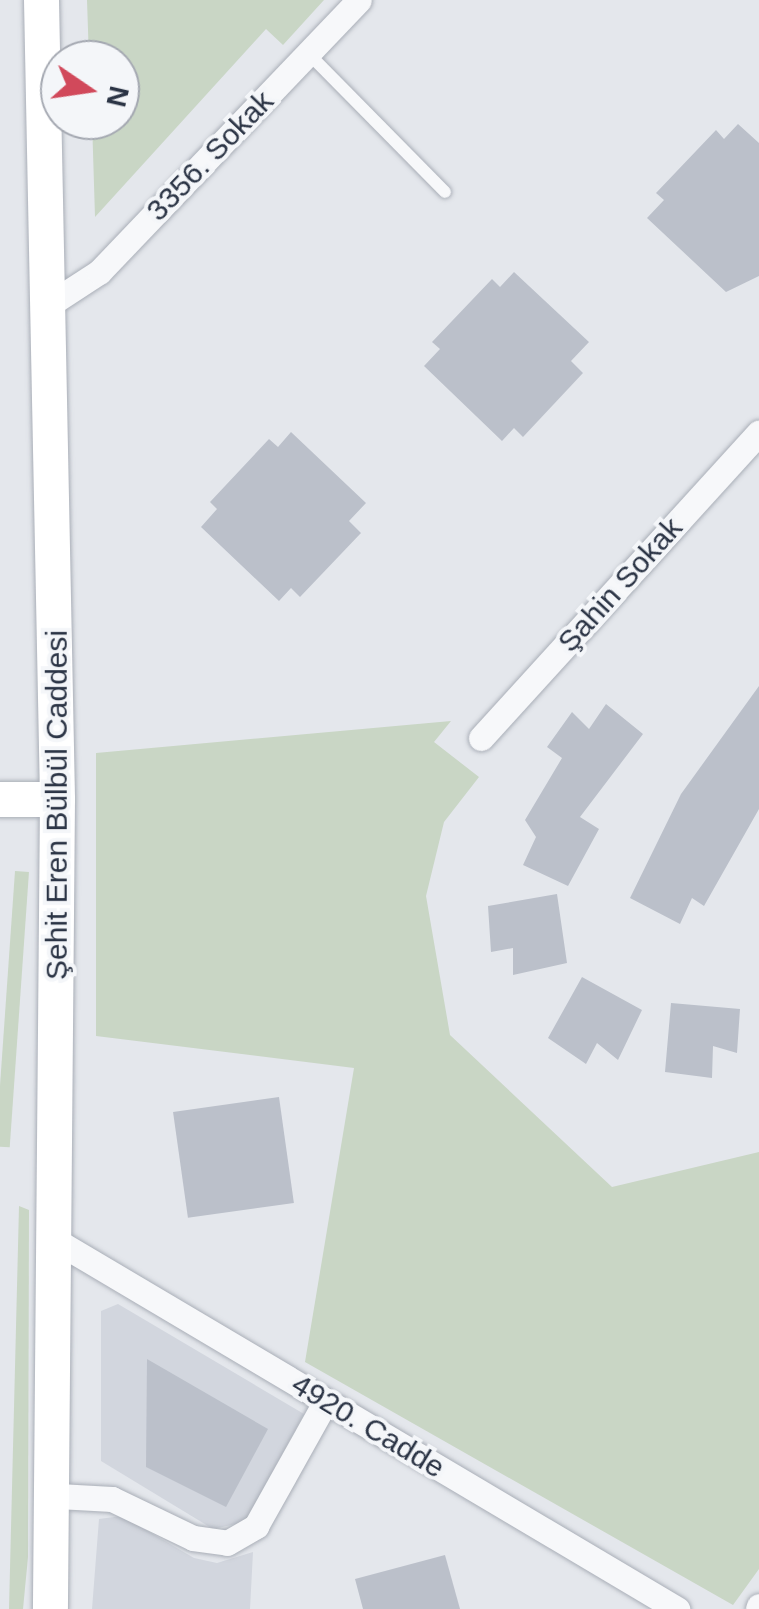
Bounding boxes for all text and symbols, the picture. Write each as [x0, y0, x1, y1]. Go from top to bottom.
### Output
north arrow [40, 40, 140, 140]
text: N [100, 83, 135, 110]
street label: 3356. Sokak [139, 84, 281, 228]
street label: Şahin Sokak [550, 510, 690, 660]
street label: Şehit Eren Bülbül Caddesi [39, 630, 75, 980]
street label: 4920. Cadde [285, 1366, 451, 1486]

